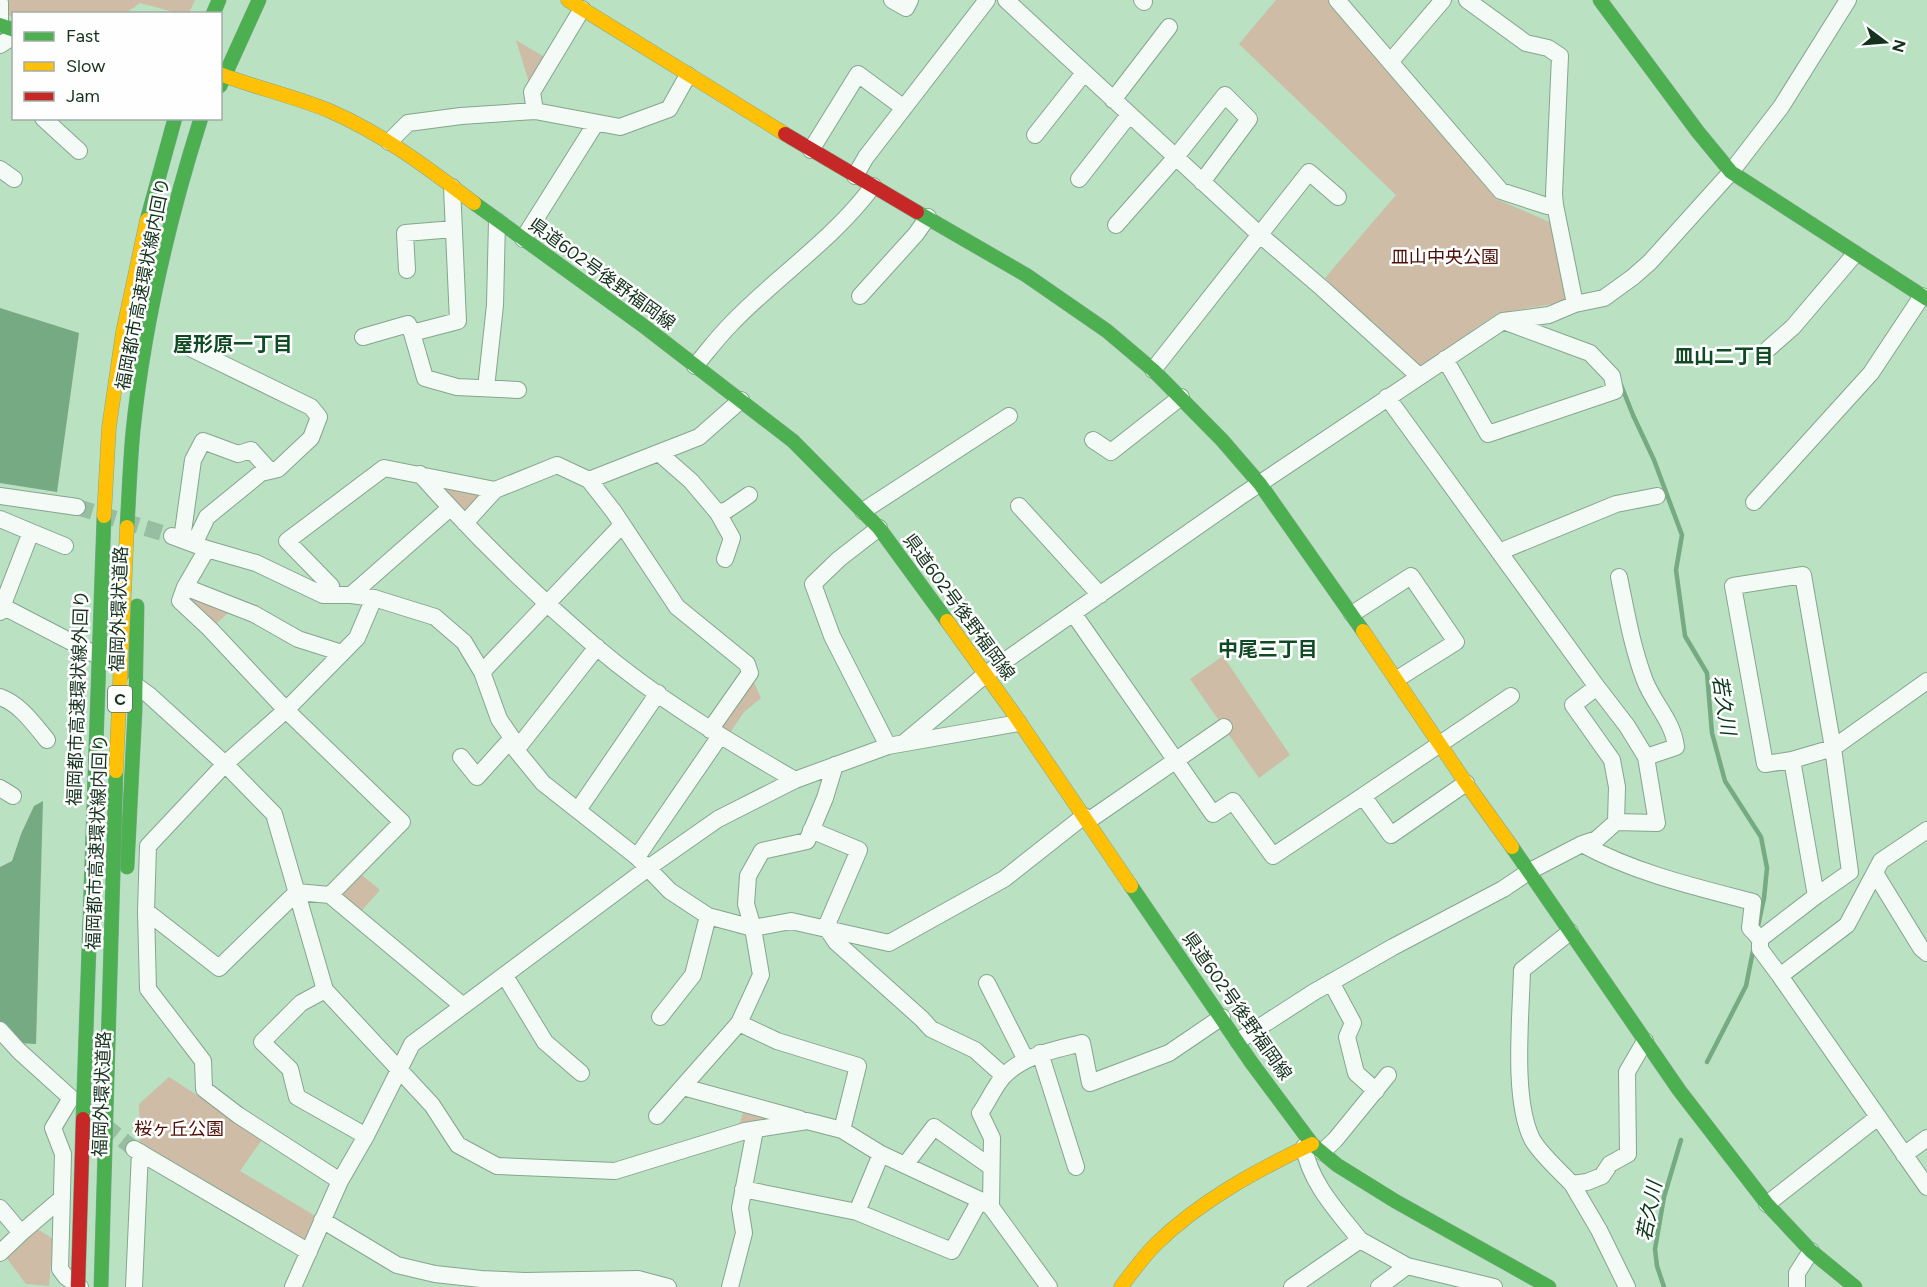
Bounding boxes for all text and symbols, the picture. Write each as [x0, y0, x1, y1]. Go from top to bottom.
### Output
legend [12, 12, 222, 120]
north arrow [1855, 12, 1915, 72]
text: Fast [66, 25, 100, 47]
text: N [1888, 37, 1910, 55]
text: Slow [66, 55, 105, 77]
text: Jam [66, 85, 100, 107]
street label: 福岡都市高速環状線内回り [112, 176, 174, 392]
street label: 県道602号後野福岡線 [524, 213, 680, 335]
park label: 皿山中央公園 [1391, 246, 1499, 268]
district label: 屋形原一丁目 [173, 332, 293, 356]
district label: 皿山二丁目 [1674, 344, 1774, 368]
street label: 県道602号後野福岡線 [898, 529, 1020, 685]
street label: 福岡外環状道路 [106, 546, 132, 672]
street label: 福岡都市高速環状線外回り [63, 590, 93, 806]
district label: 中尾三丁目 [1218, 637, 1318, 661]
water label: 若久川 [1707, 673, 1741, 738]
road number: C [108, 686, 132, 712]
street label: 福岡都市高速環状線内回り [82, 734, 112, 950]
street label: 県道602号後野福岡線 [1178, 928, 1296, 1084]
street label: 福岡外環状道路 [89, 1031, 115, 1157]
park label: 桜ヶ丘公園 [134, 1118, 224, 1140]
water label: 若久川 [1631, 1177, 1667, 1243]

